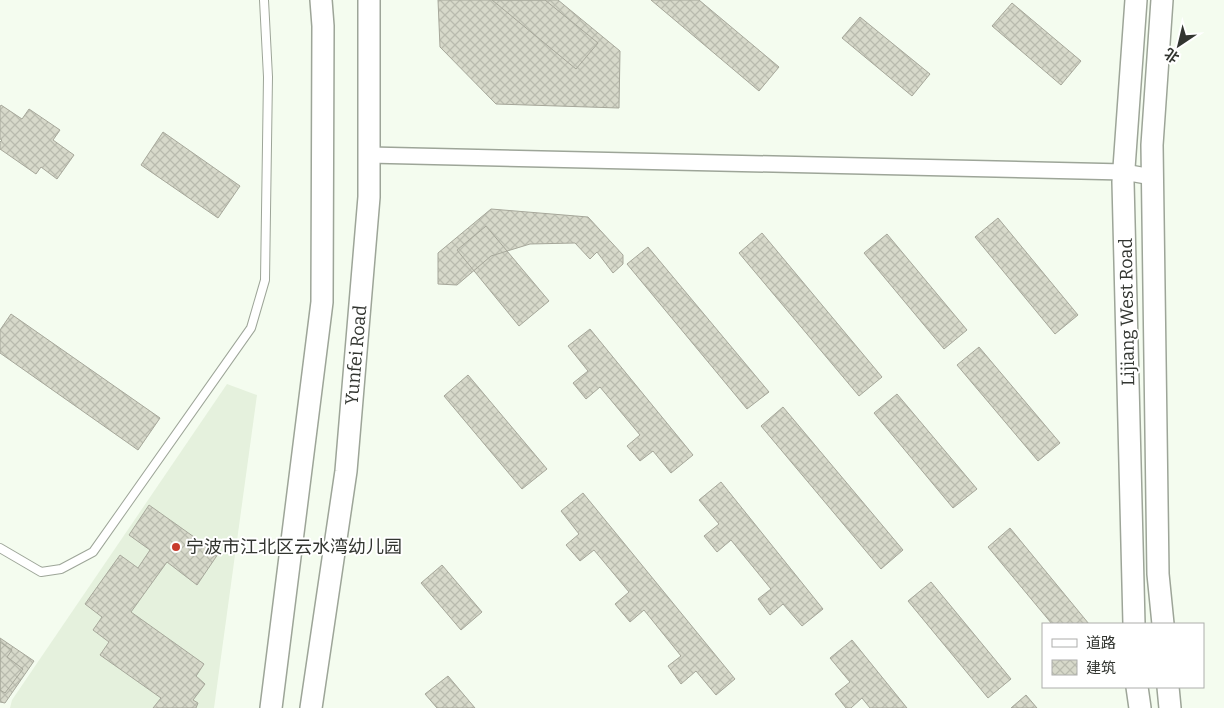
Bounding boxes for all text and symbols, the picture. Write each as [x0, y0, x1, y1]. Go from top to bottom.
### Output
north arrow [1154, 20, 1204, 70]
text: 北 [1161, 44, 1182, 66]
street label: Lijiang West Road [1115, 238, 1139, 386]
street label: Yunfei Road [341, 304, 371, 406]
place label: 宁波市江北区云水湾幼儿园 [186, 536, 402, 558]
marker: 宁波市江北区云水湾幼儿园 [170, 541, 182, 553]
legend [1042, 623, 1204, 688]
text: 道路 [1086, 634, 1116, 652]
text: 建筑 [1086, 659, 1116, 677]

